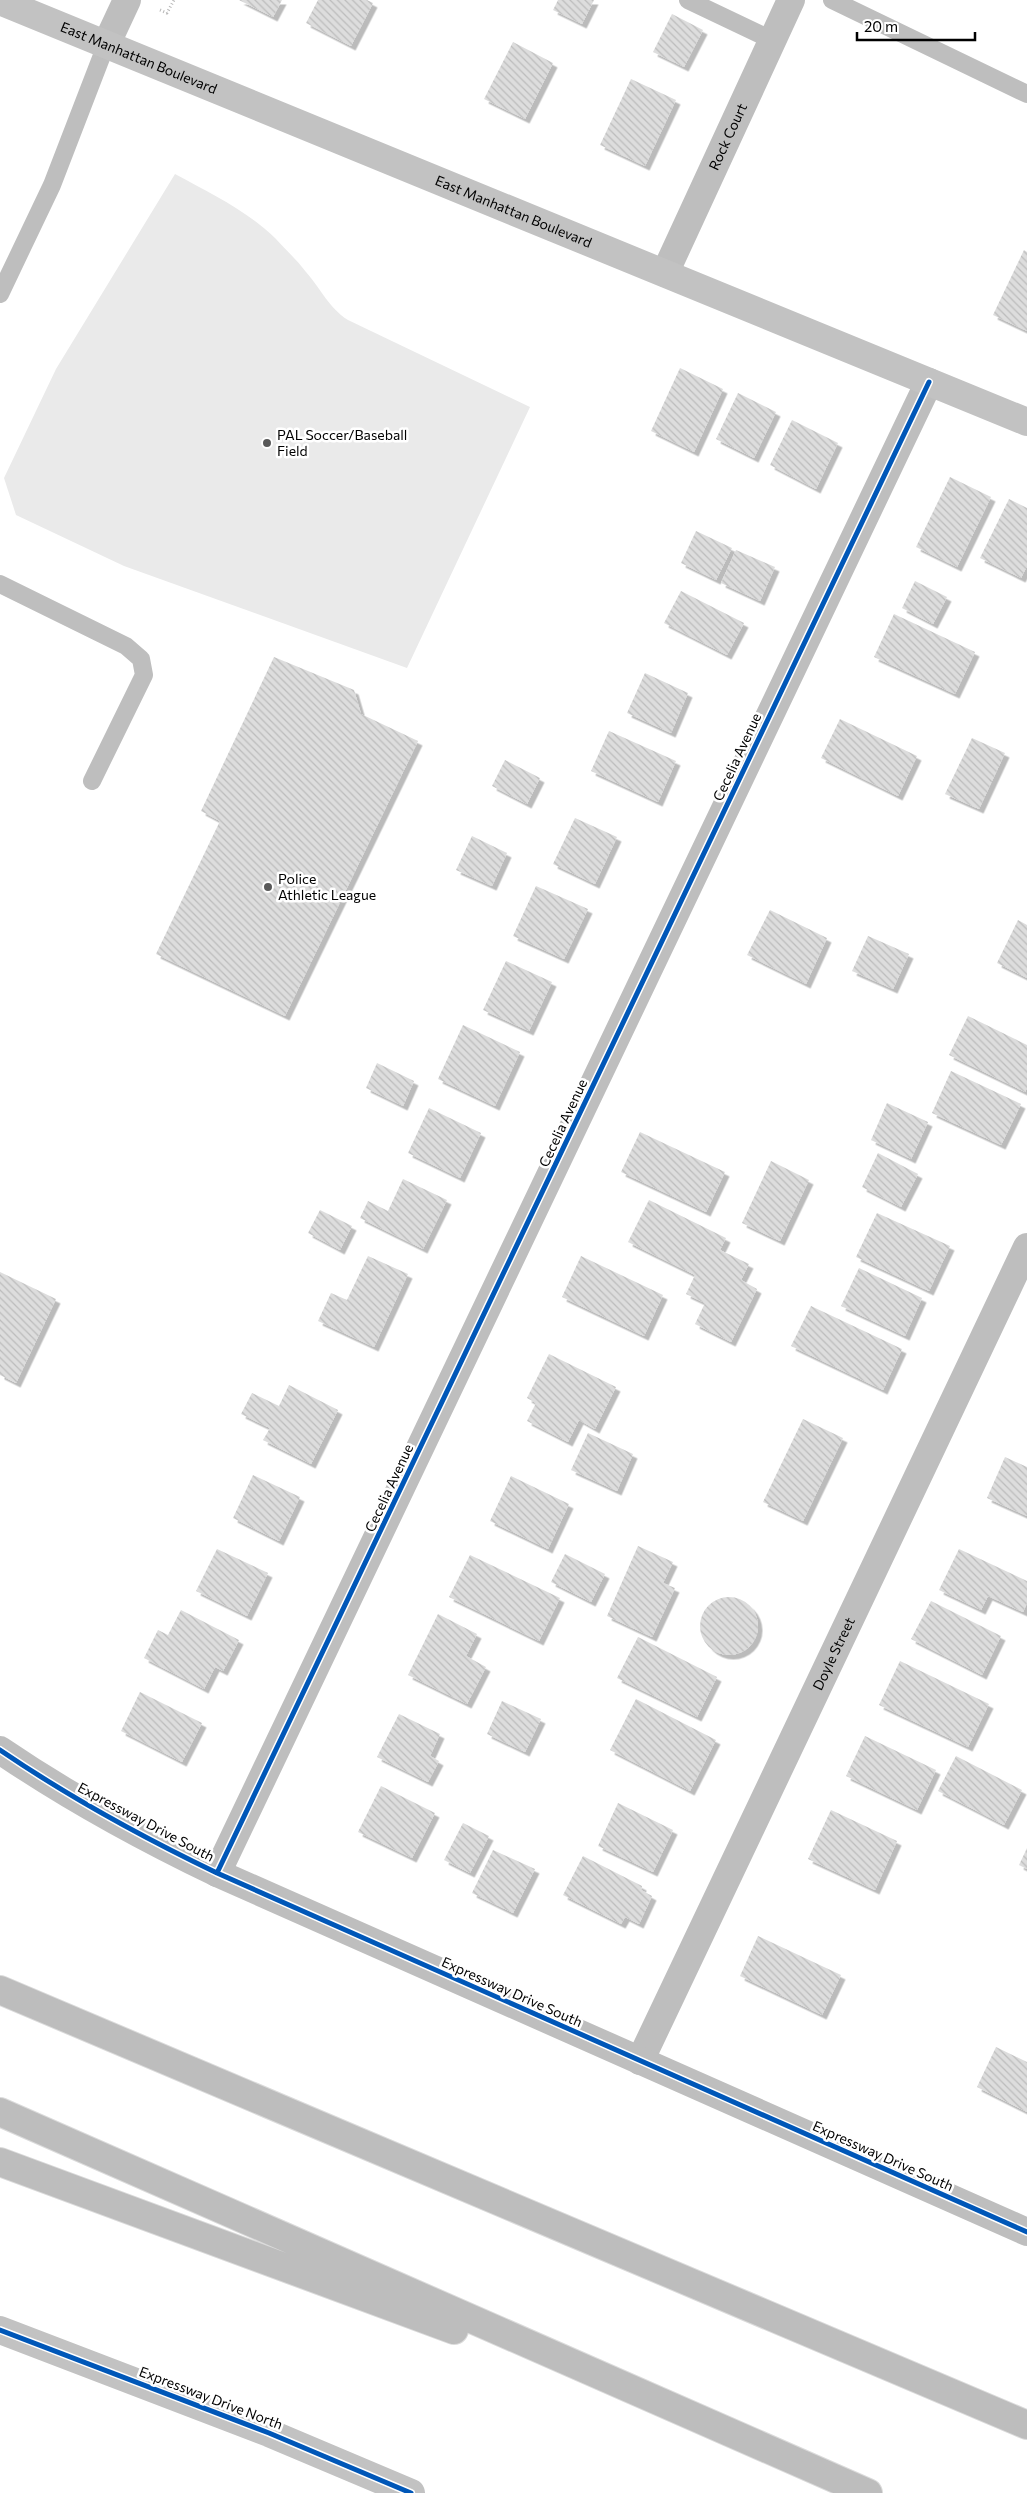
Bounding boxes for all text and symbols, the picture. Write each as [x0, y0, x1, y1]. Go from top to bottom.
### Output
scale bar [857, 10, 974, 42]
text: 20 m [864, 17, 898, 35]
street label: East Manhattan Boulevard [58, 18, 220, 97]
street label: Rock Court [705, 100, 750, 173]
street label: East Manhattan Boulevard [433, 171, 595, 251]
place label: PAL Soccer/Baseball Field [277, 426, 407, 459]
marker: PAL Soccer/Baseball Field [261, 437, 273, 449]
street label: Cecelia Avenue [709, 710, 764, 803]
place label: Police Athletic League [278, 870, 376, 903]
marker: Police Athletic League [262, 881, 274, 893]
street label: Cecelia Avenue [535, 1076, 590, 1169]
street label: Cecelia Avenue [361, 1441, 416, 1534]
street label: Doyle Street [809, 1614, 858, 1693]
street label: Expressway Drive South [75, 1778, 217, 1865]
street label: Expressway Drive South [439, 1953, 585, 2030]
street label: Expressway Drive South [810, 2117, 956, 2194]
street label: Expressway Drive North [137, 2362, 285, 2433]

